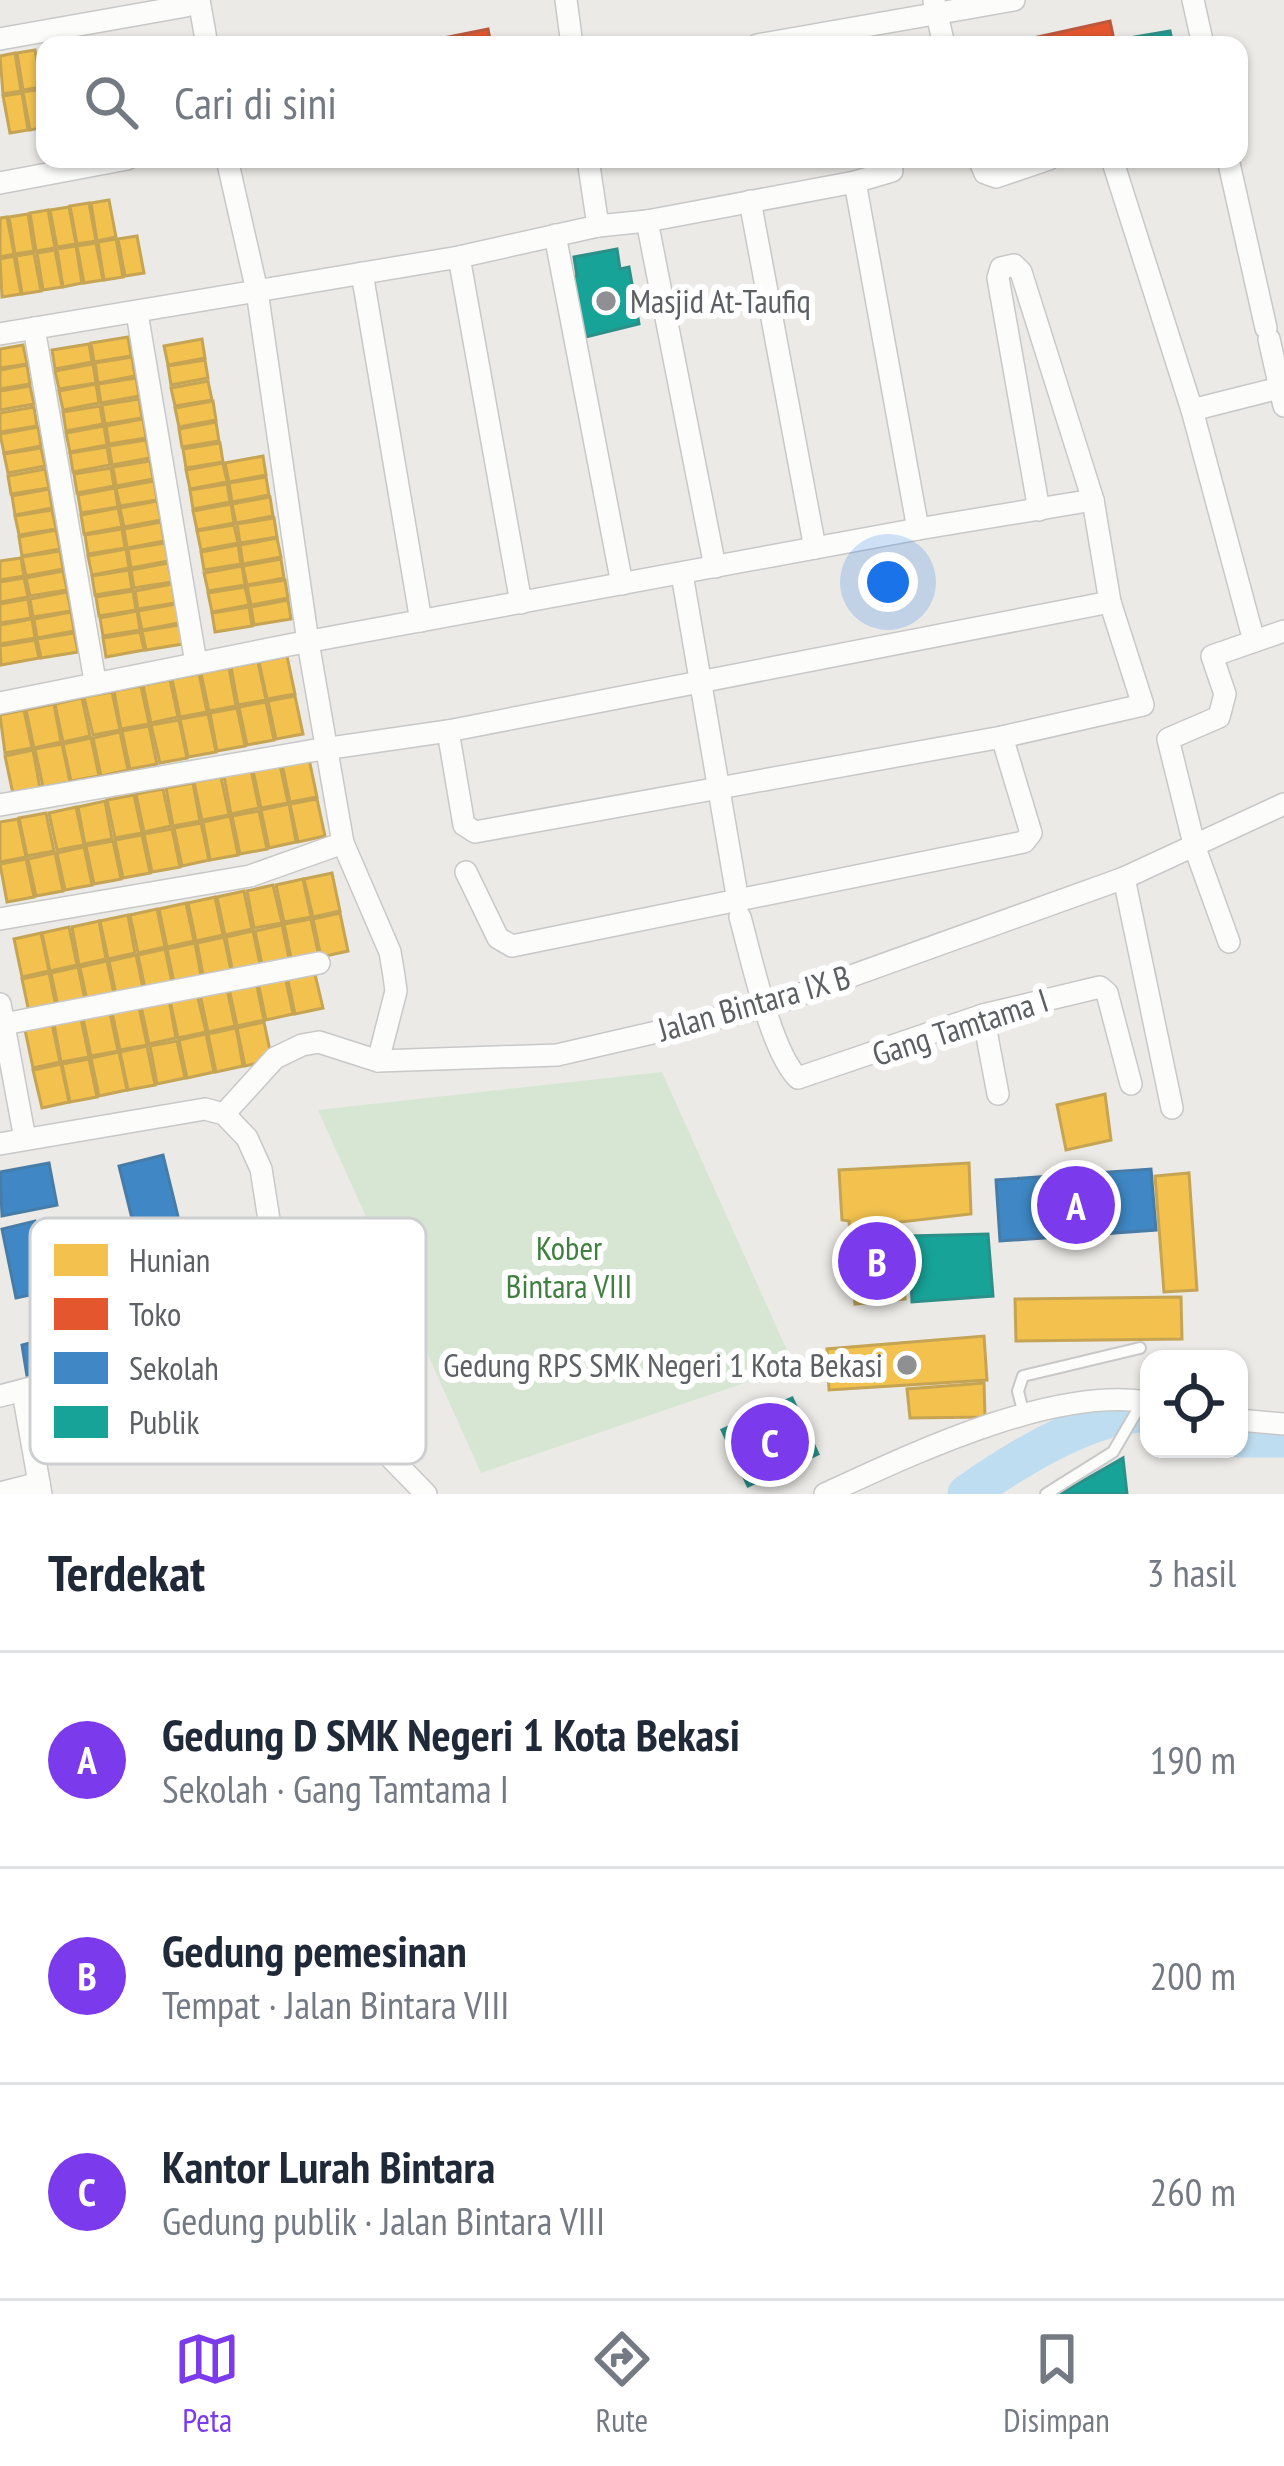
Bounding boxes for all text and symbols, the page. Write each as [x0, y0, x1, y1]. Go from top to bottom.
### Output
search box [36, 36, 1248, 168]
icon: search [78, 69, 144, 135]
text: Cari di sini [174, 73, 337, 131]
place label: Masjid At-Taufiq [630, 279, 811, 322]
marker: Masjid At-Taufiq [593, 288, 619, 314]
your location [858, 552, 918, 612]
street label: Jalan Bintara IX B [652, 955, 855, 1051]
street label: Gang Tamtama I [866, 978, 1053, 1075]
pin: A [1037, 1160, 1115, 1250]
pin: B [838, 1216, 916, 1306]
legend [30, 1218, 426, 1464]
park label: Kober Bintara VIII [506, 1226, 632, 1307]
text: Hunian [129, 1238, 210, 1281]
text: Toko [129, 1292, 181, 1335]
place label: Gedung RPS SMK Negeri 1 Kota Bekasi [443, 1343, 883, 1386]
text: Sekolah [129, 1346, 219, 1389]
map controls [1140, 1350, 1248, 1458]
button: locate [1140, 1350, 1248, 1458]
marker: Gedung RPS SMK Negeri 1 Kota Bekasi [894, 1352, 920, 1378]
pin: C [731, 1397, 809, 1487]
text: Publik [129, 1400, 199, 1443]
text: Terdekat [48, 1539, 205, 1605]
text: 3 hasil [1147, 1547, 1236, 1598]
text: Gedung D SMK Negeri 1 Kota Bekasi [162, 1705, 740, 1763]
text: A [77, 1734, 97, 1785]
text: 190 m [1150, 1734, 1236, 1785]
text: Sekolah · Gang Tamtama I [162, 1763, 509, 1814]
text: Gedung pemesinan [162, 1921, 467, 1979]
text: B [77, 1950, 97, 2001]
text: 200 m [1150, 1950, 1236, 2001]
text: Tempat · Jalan Bintara VIII [162, 1979, 509, 2030]
text: Kantor Lurah Bintara [162, 2137, 495, 2195]
text: C [78, 2166, 96, 2217]
text: 260 m [1150, 2166, 1236, 2217]
text: Gedung publik · Jalan Bintara VIII [162, 2195, 605, 2246]
tab: Peta [174, 2326, 240, 2441]
tab: Rute [589, 2326, 655, 2441]
tab: Disimpan [1003, 2326, 1110, 2441]

